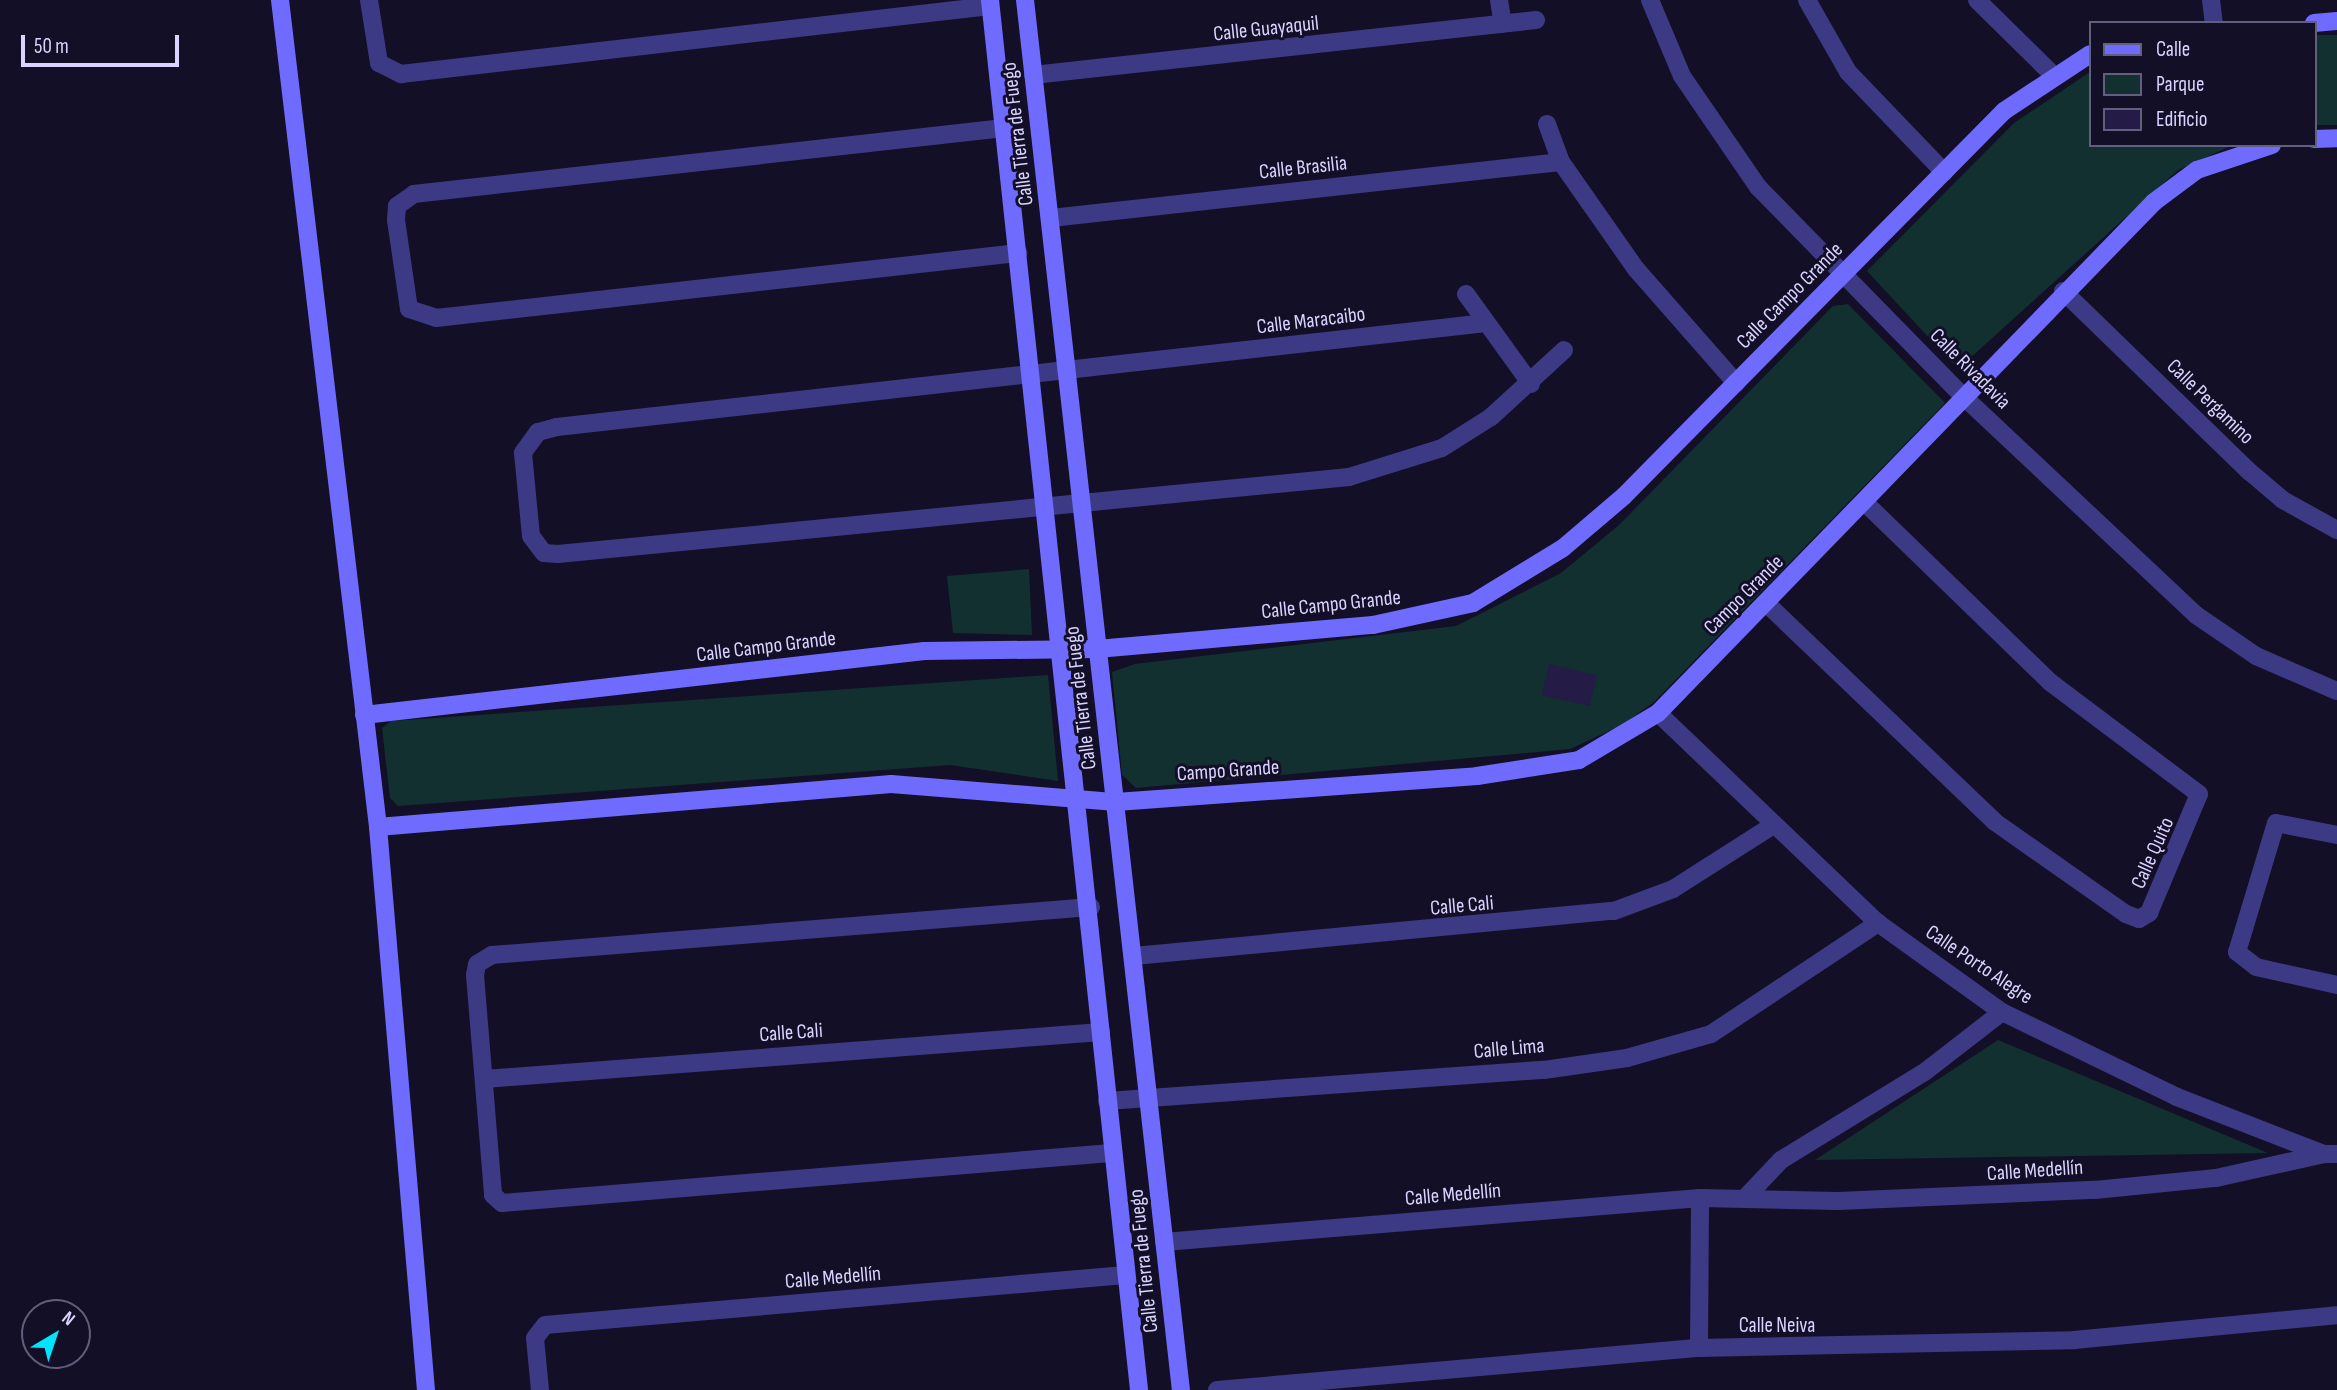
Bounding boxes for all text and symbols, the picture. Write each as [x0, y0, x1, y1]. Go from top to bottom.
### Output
street label: Calle Guayaquil [1212, 11, 1320, 47]
scale bar [24, 21, 182, 65]
legend [2088, 21, 2316, 147]
text: 50 m [34, 34, 69, 59]
text: Calle [2156, 37, 2190, 62]
street label: Calle Tierra de Fuego [997, 61, 1039, 207]
text: Parque [2156, 72, 2204, 97]
text: Edificio [2156, 107, 2207, 132]
street label: Calle Brasilia [1258, 151, 1348, 185]
street label: Calle Campo Grande [1732, 238, 1848, 354]
street label: Calle Maracaibo [1255, 302, 1367, 340]
street label: Calle Rivadavia [1924, 323, 2016, 415]
street label: Calle Pergamino [2161, 354, 2259, 450]
street label: Campo Grande [1699, 550, 1789, 640]
street label: Calle Campo Grande [1260, 585, 1402, 625]
street label: Calle Tierra de Fuego [1060, 625, 1102, 771]
street label: Calle Campo Grande [695, 626, 837, 668]
street label: Campo Grande [1176, 755, 1280, 787]
street label: Calle Quito [2126, 813, 2180, 893]
street label: Calle Cali [1429, 891, 1495, 921]
street label: Calle Porto Alegre [1921, 920, 2037, 1010]
street label: Calle Cali [758, 1018, 824, 1048]
street label: Calle Lima [1473, 1033, 1545, 1065]
street label: Calle Medellín [1986, 1155, 2084, 1187]
street label: Calle Medellín [1404, 1178, 1502, 1212]
street label: Calle Tierra de Fuego [1124, 1188, 1164, 1334]
street label: Calle Medellín [784, 1261, 882, 1295]
north arrow [21, 1299, 91, 1369]
text: N [57, 1307, 79, 1331]
street label: Calle Neiva [1739, 1313, 1815, 1339]

